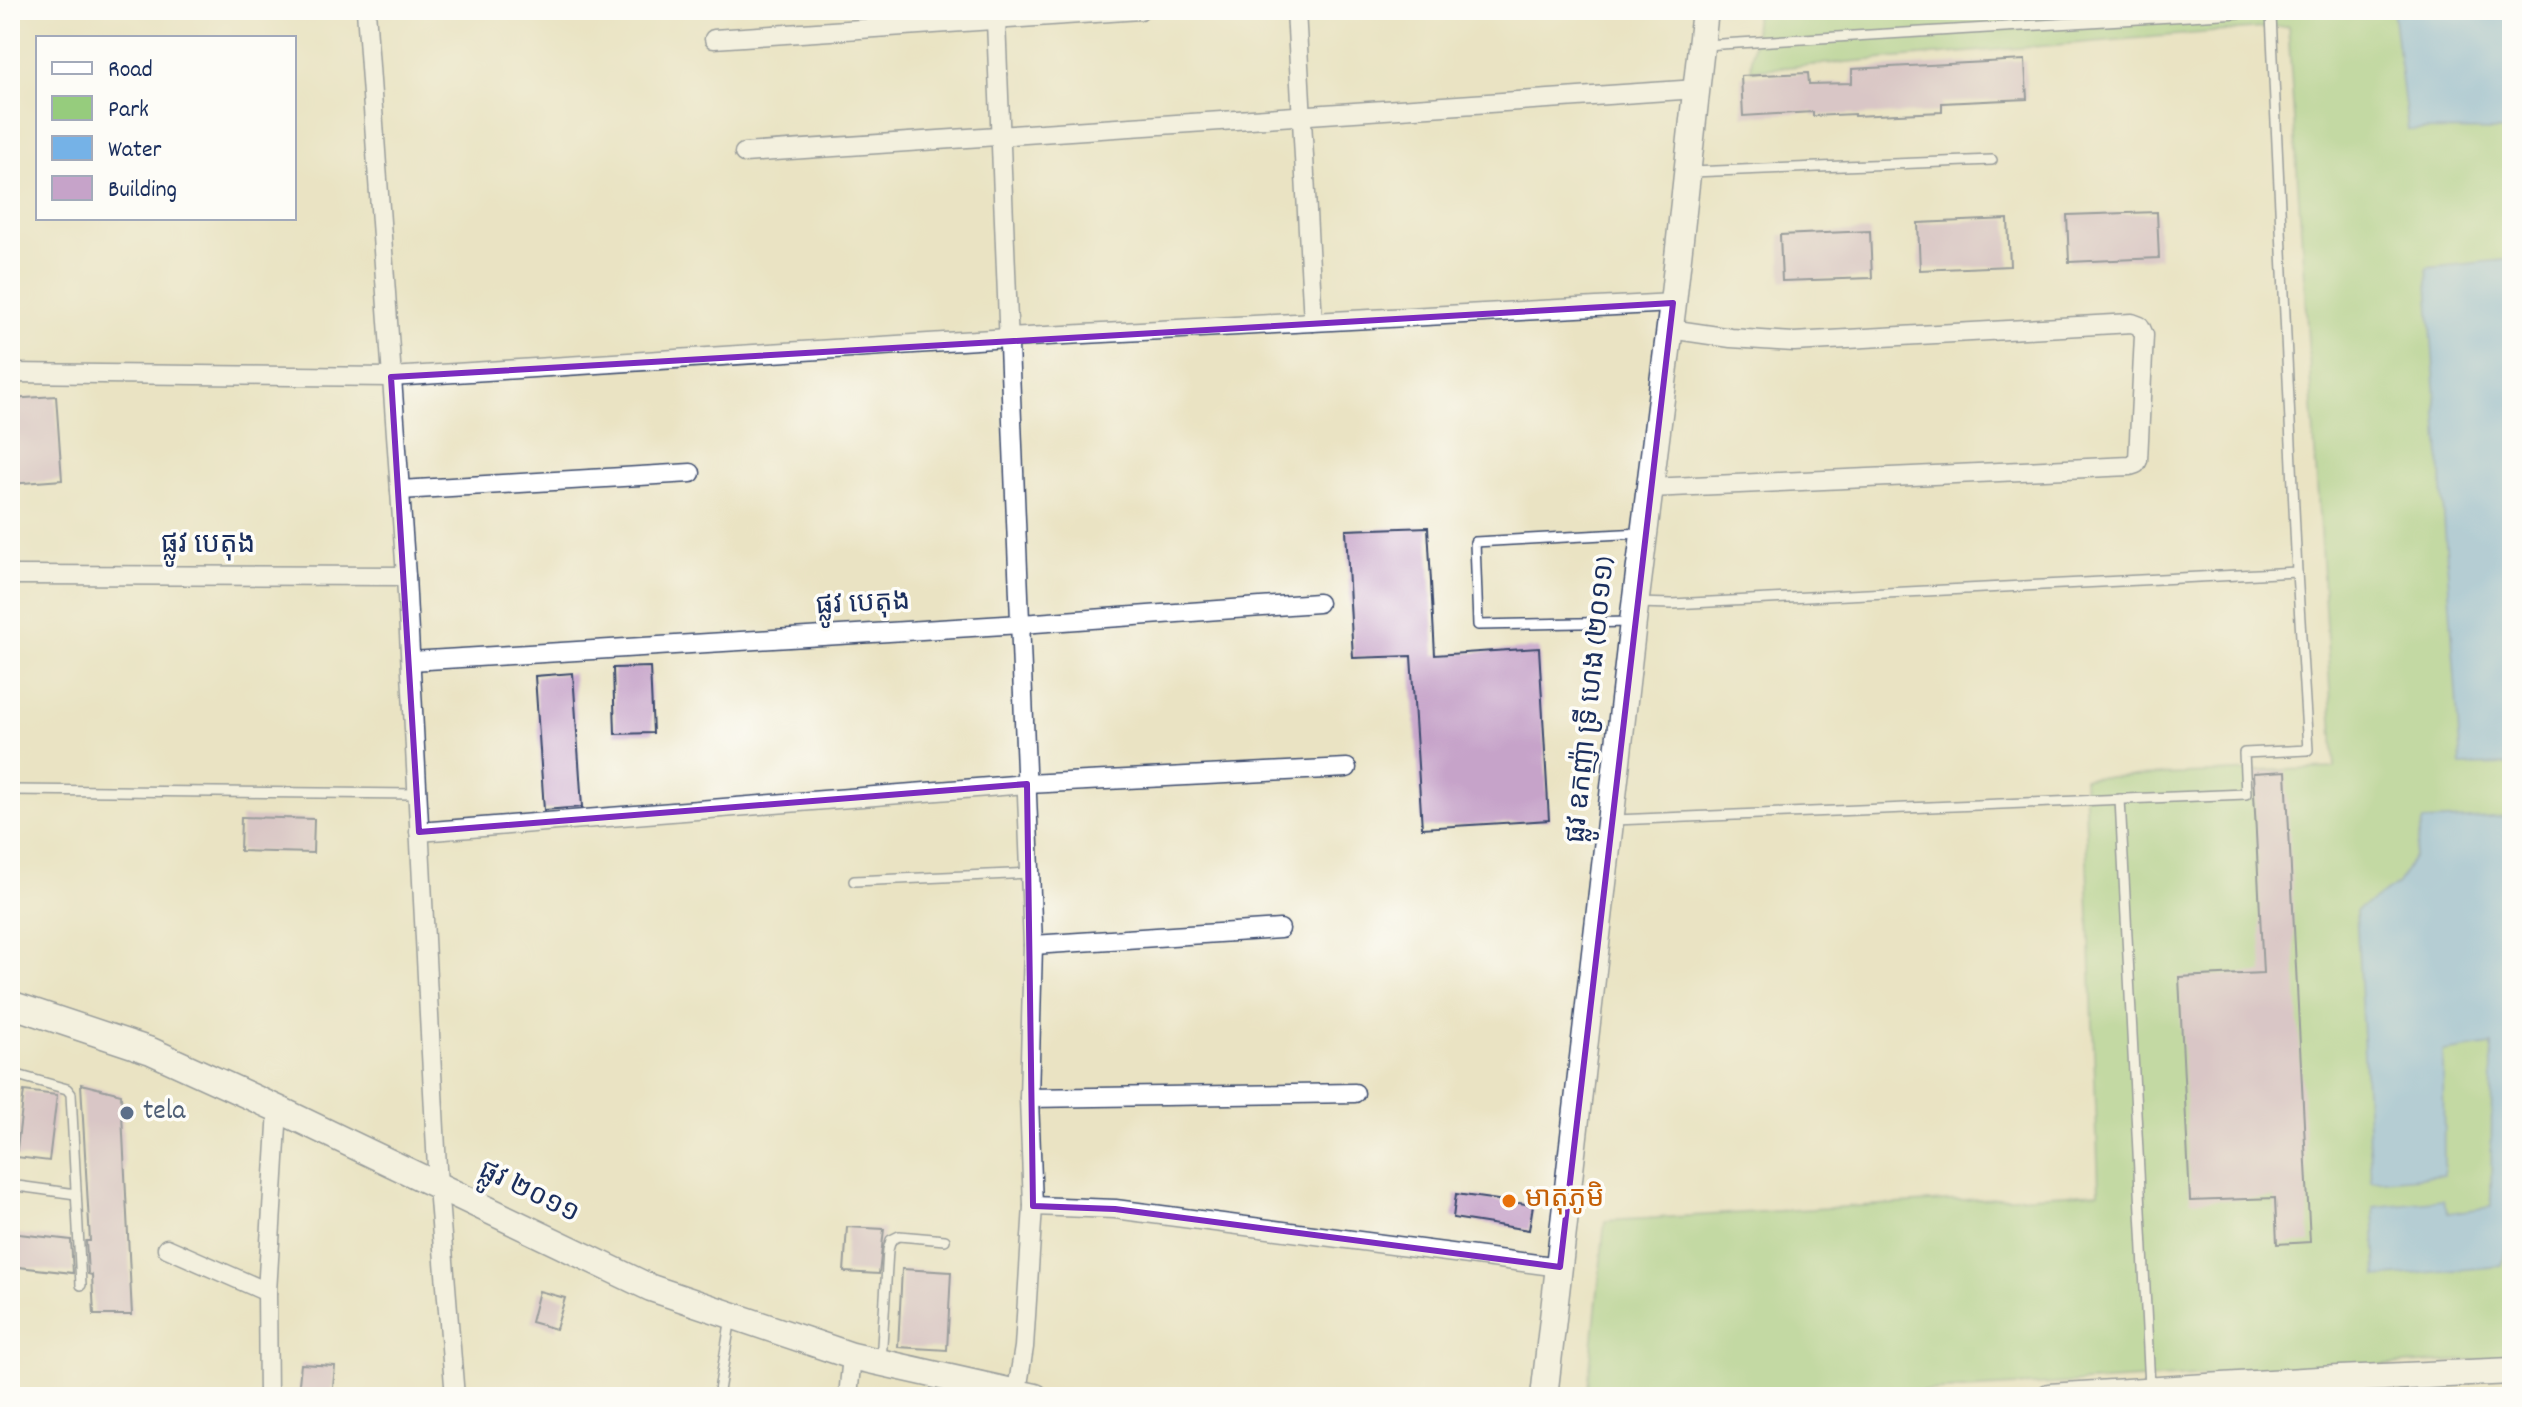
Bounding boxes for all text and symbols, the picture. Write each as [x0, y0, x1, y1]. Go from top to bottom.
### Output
legend [36, 36, 296, 220]
text: Road [108, 54, 153, 88]
text: Park [108, 94, 149, 128]
text: Water [108, 134, 161, 168]
text: Building [108, 174, 177, 208]
street label: ផ្លូវ បេតុង [161, 527, 255, 567]
street label: ផ្លូវ ឧកញ៉ា ទ្រី ហេង (២០១១) [1557, 555, 1628, 845]
street label: ផ្លូវ បេតុង [815, 584, 911, 629]
place label: tela [143, 1093, 186, 1133]
marker: tela [118, 1104, 136, 1122]
street label: ផ្លូវ ២០១១ [471, 1152, 585, 1236]
place label: មាតុភូមិ [1525, 1181, 1604, 1221]
marker: មាតុភូមិ [1500, 1192, 1518, 1210]

